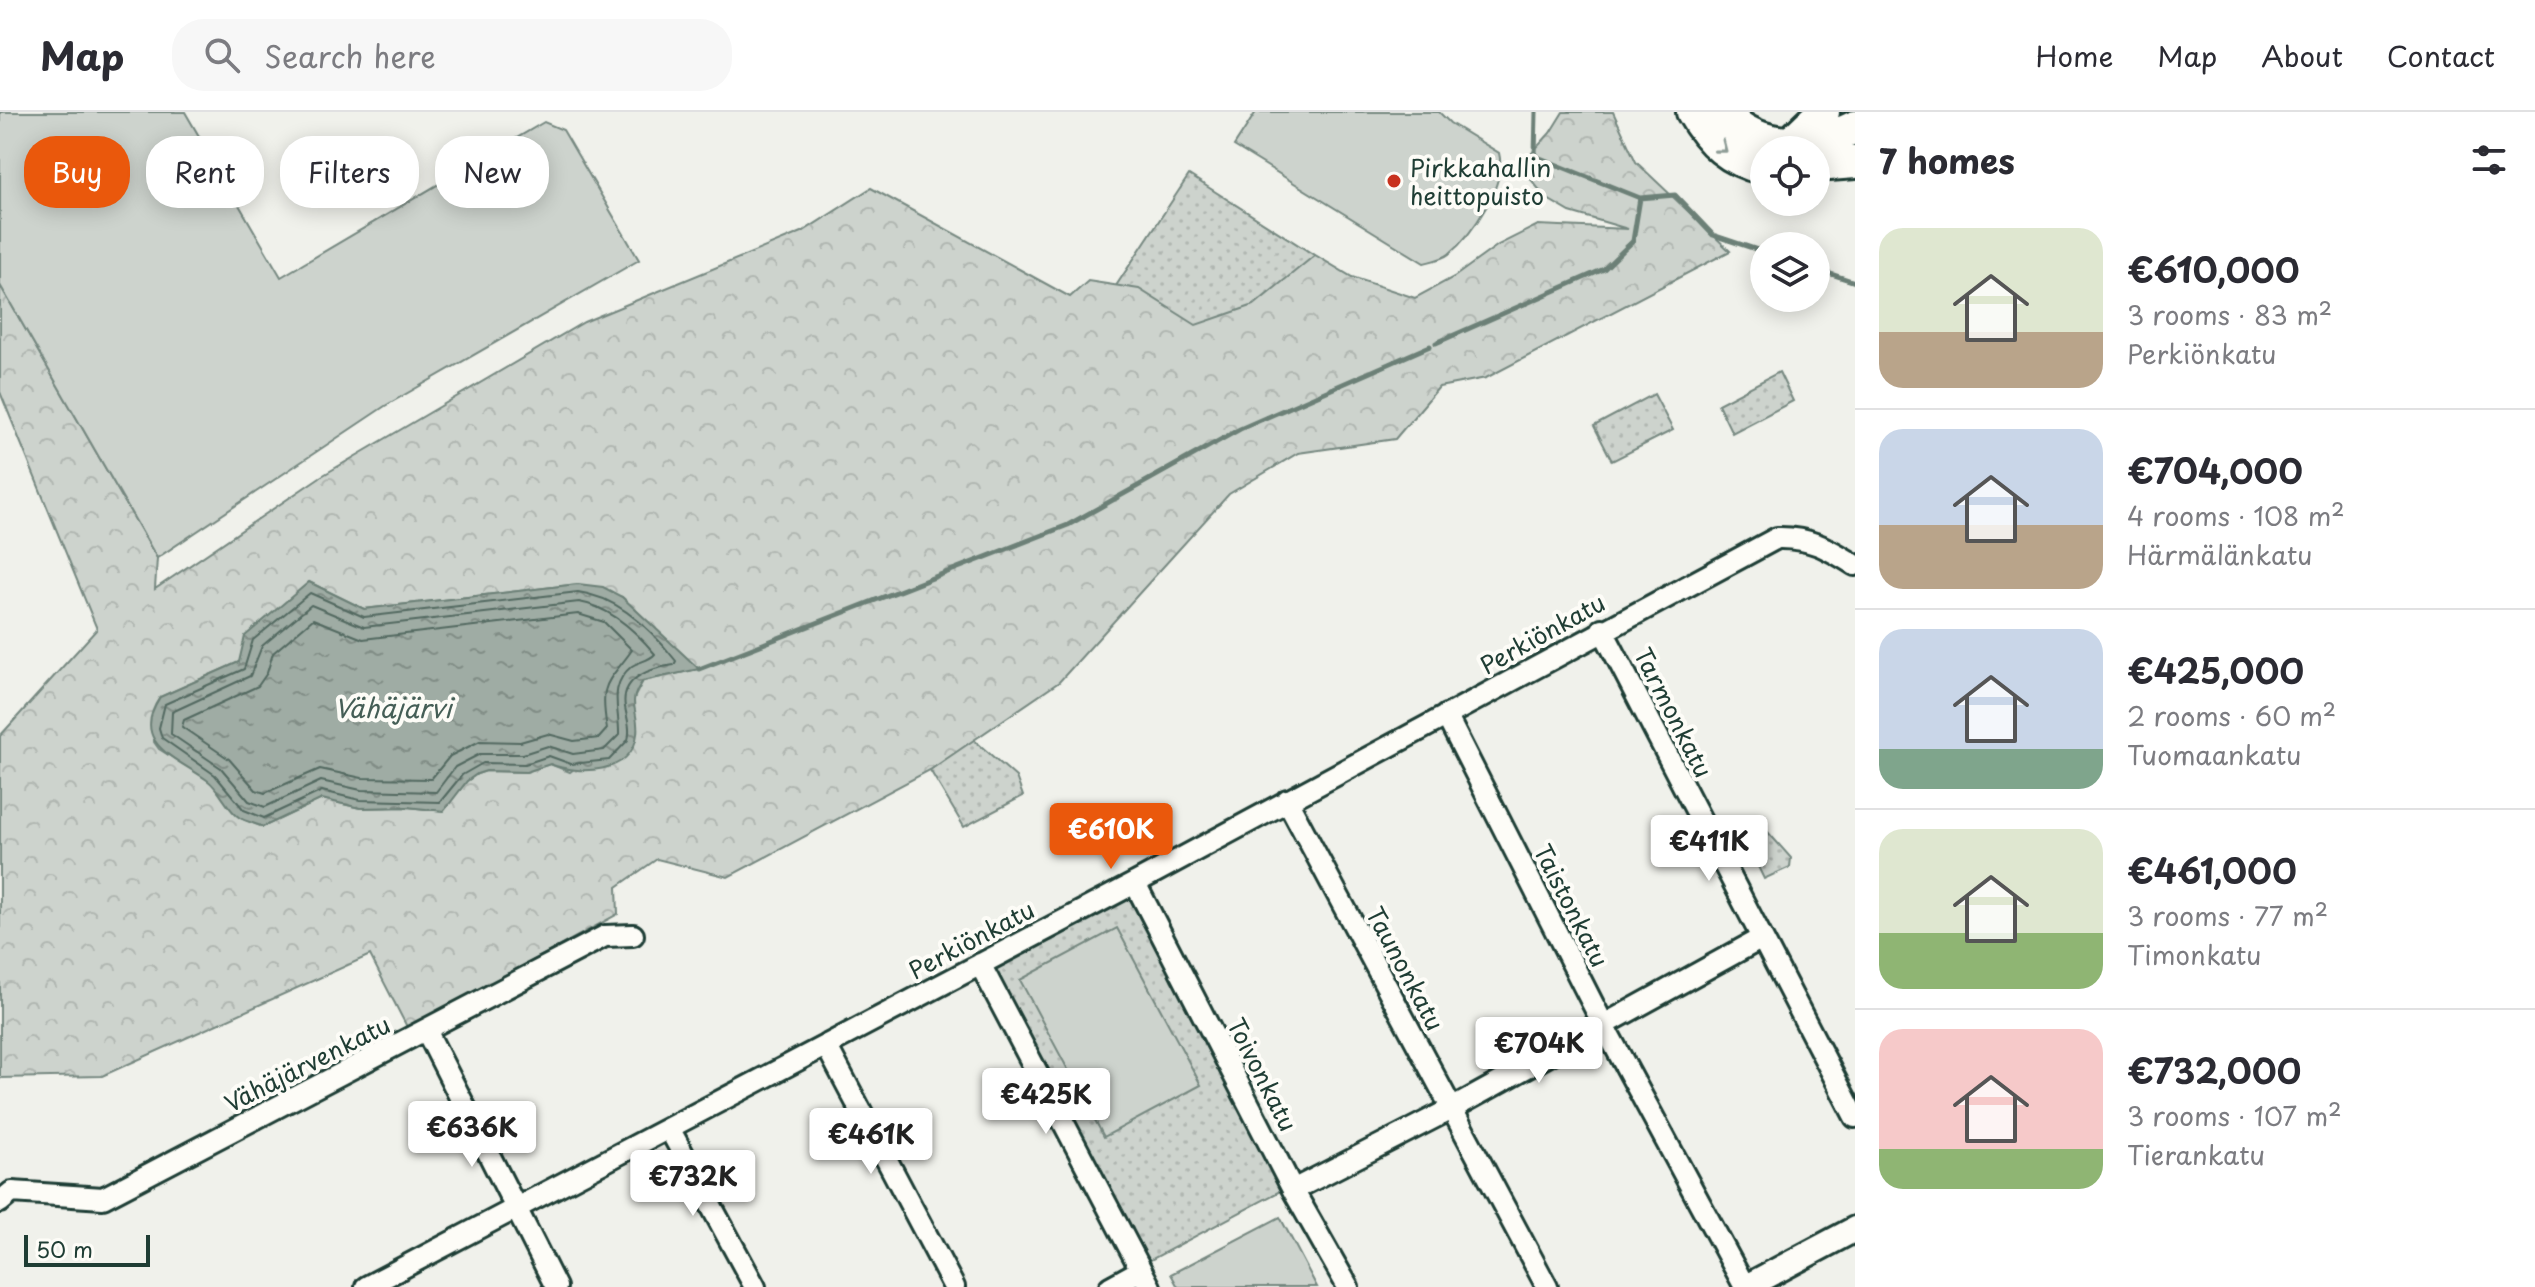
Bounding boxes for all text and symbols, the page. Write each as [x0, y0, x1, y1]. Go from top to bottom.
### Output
search box [172, 19, 732, 91]
text: Map [40, 27, 124, 84]
icon: search [200, 33, 244, 77]
text: Search here [264, 33, 436, 78]
text: Home [2035, 34, 2113, 77]
text: Map [2157, 34, 2217, 77]
text: About [2261, 34, 2343, 77]
text: Contact [2387, 34, 2495, 77]
text: 7 homes [1879, 134, 2015, 186]
chip: Buy [24, 136, 130, 208]
chip: Rent [146, 136, 264, 208]
chip: Filters [280, 136, 419, 208]
chip: New [435, 136, 549, 208]
map controls [1750, 136, 1830, 312]
button: locate [1750, 136, 1830, 216]
icon: filters [2467, 138, 2511, 182]
one-way arrow [1713, 139, 1728, 153]
place label: Pirkkahallin heittopuisto [1410, 149, 1551, 213]
marker: Pirkkahallin heittopuisto [1385, 172, 1403, 190]
button: layers [1750, 232, 1830, 312]
text: €610,000 [2127, 243, 2300, 295]
icon: home [1943, 260, 2039, 356]
text: 3 rooms · 83 m² [2127, 295, 2332, 334]
text: Perkiönkatu [2127, 334, 2276, 373]
text: €704,000 [2127, 444, 2303, 496]
icon: home [1943, 461, 2039, 557]
text: 4 rooms · 108 m² [2127, 496, 2345, 535]
text: Härmälänkatu [2127, 535, 2312, 574]
street label: Perkiönkatu [1473, 584, 1611, 682]
street label: Tarmonkatu [1626, 641, 1722, 783]
text: €425,000 [2127, 644, 2304, 696]
icon: home [1943, 661, 2039, 757]
water label: Vähäjärvi [334, 688, 455, 727]
text: 2 rooms · 60 m² [2127, 696, 2336, 735]
text: Tuomaankatu [2127, 735, 2301, 774]
pin: €610K [1055, 803, 1167, 871]
text: €610K [1068, 809, 1154, 848]
pin: €411K [1653, 815, 1765, 883]
text: €411K [1669, 821, 1749, 860]
street label: Taistonkatu [1526, 837, 1618, 973]
text: €461,000 [2127, 844, 2297, 896]
icon: home [1943, 861, 2039, 957]
street label: Perkiönkatu [902, 891, 1040, 987]
text: 3 rooms · 77 m² [2127, 896, 2328, 935]
street label: Taunonkatu [1358, 899, 1454, 1037]
text: Timonkatu [2127, 935, 2261, 974]
street label: Vähäjärvenkatu [218, 1006, 396, 1120]
street label: Toivonkatu [1219, 1011, 1307, 1137]
pin: €704K [1483, 1017, 1595, 1085]
text: €704K [1493, 1023, 1585, 1062]
text: €732,000 [2127, 1044, 2301, 1096]
icon: home [1943, 1061, 2039, 1157]
pin: €425K [990, 1068, 1102, 1136]
text: €425K [1000, 1074, 1092, 1113]
text: 3 rooms · 107 m² [2127, 1096, 2342, 1135]
pin: €636K [416, 1101, 528, 1169]
text: €636K [426, 1107, 518, 1146]
pin: €461K [815, 1108, 927, 1176]
text: €461K [827, 1114, 915, 1153]
text: Tierankatu [2127, 1135, 2265, 1174]
pin: €732K [637, 1150, 749, 1218]
text: €732K [648, 1156, 738, 1195]
scale bar [24, 1231, 150, 1267]
text: 50 m [36, 1232, 93, 1265]

